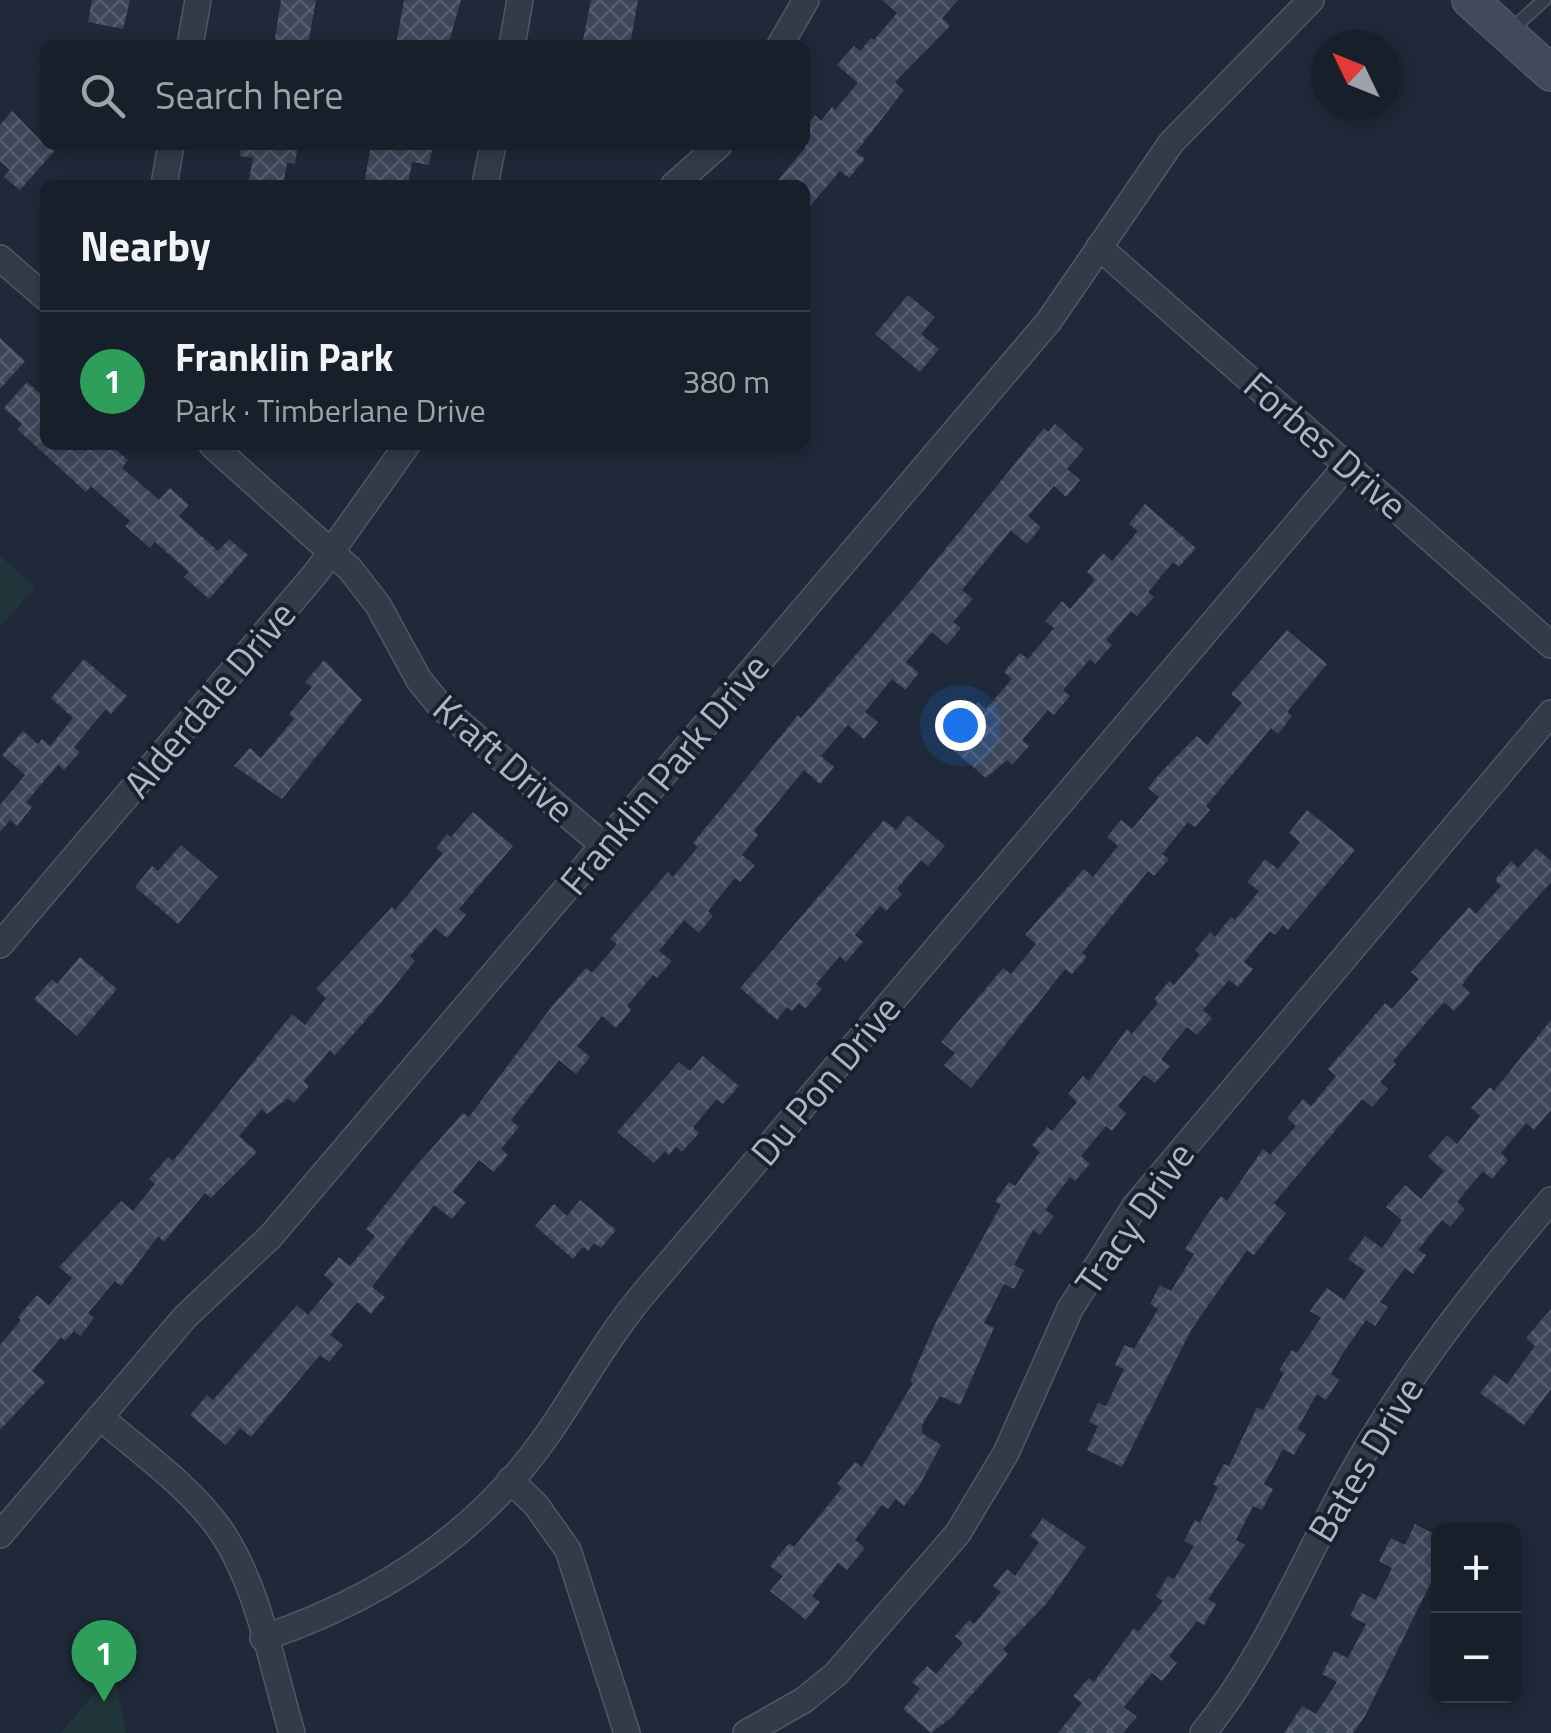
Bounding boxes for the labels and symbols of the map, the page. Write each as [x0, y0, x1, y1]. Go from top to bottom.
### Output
north arrow [1311, 30, 1401, 120]
street label: Forbes Drive [1231, 357, 1421, 533]
street label: Alderdale Drive [109, 588, 309, 810]
street label: Franklin Park Drive [545, 640, 783, 908]
street label: Kraft Drive [420, 680, 588, 836]
your location [935, 700, 986, 751]
street label: Du Pon Drive [736, 982, 914, 1178]
street label: Tracy Drive [1060, 1130, 1208, 1306]
street label: Bates Drive [1293, 1365, 1437, 1553]
pin: 1 [72, 1620, 136, 1702]

